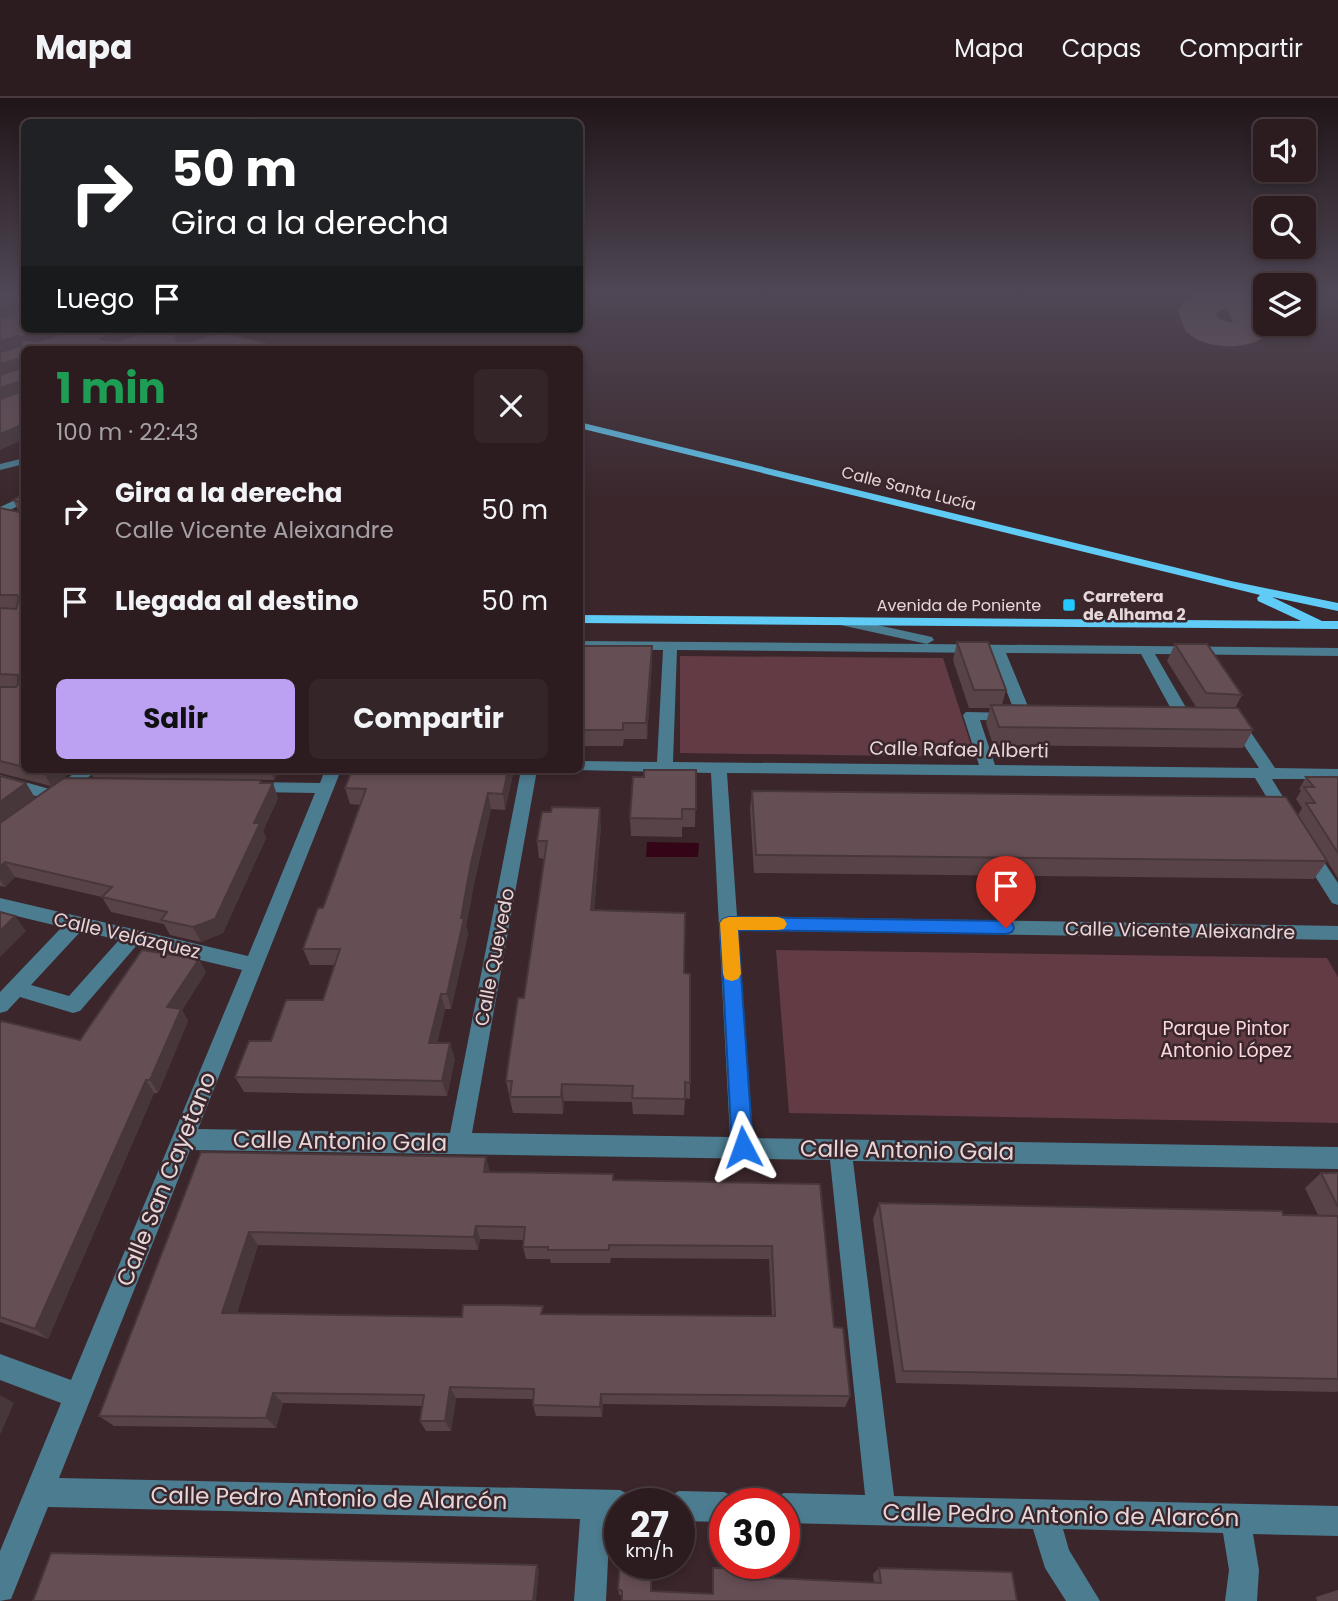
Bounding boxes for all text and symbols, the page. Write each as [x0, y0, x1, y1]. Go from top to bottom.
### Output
text: Mapa [35, 24, 133, 71]
text: Mapa [954, 32, 1024, 65]
text: Capas [1062, 32, 1141, 65]
text: Compartir [1179, 32, 1303, 65]
map controls [1253, 119, 1316, 336]
button: sound [1253, 119, 1316, 182]
text: 50 m [171, 135, 297, 203]
icon: right [56, 147, 147, 238]
button: search [1253, 196, 1316, 259]
text: Gira a la derecha [171, 200, 449, 245]
button: layers [1253, 273, 1316, 336]
icon: arrive [148, 280, 186, 318]
text: Luego [56, 281, 134, 317]
text: 1 min [56, 359, 166, 418]
button: close [474, 369, 548, 443]
text: 100 m · 22:43 [56, 416, 199, 448]
street label: Calle Santa Lucía [839, 461, 979, 516]
text: Gira a la derecha [115, 475, 343, 511]
icon: right [56, 492, 94, 530]
text: 50 m [482, 492, 548, 528]
text: Calle Vicente Aleixandre [115, 514, 394, 546]
icon: arrive [56, 583, 94, 621]
text: Llegada al destino [115, 583, 359, 619]
text: 50 m [482, 583, 548, 619]
place label: Carretera de Alhama 2 [1083, 585, 1186, 626]
street label: Avenida de Poniente [877, 594, 1041, 617]
marker: Carretera de Alhama 2 [1061, 597, 1077, 613]
button: Salir [56, 679, 295, 759]
button: Compartir [309, 679, 548, 759]
street label: Calle Rafael Alberti [869, 734, 1049, 765]
pin [976, 856, 1036, 928]
icon: arrive [987, 867, 1025, 905]
street label: Calle Quevedo [468, 886, 521, 1028]
street label: Calle Velázquez [51, 905, 203, 966]
street label: Calle Vicente Aleixandre [1065, 915, 1295, 946]
park label: Parque Pintor Antonio López [1160, 1015, 1292, 1064]
street label: Calle San Cayetano [108, 1067, 224, 1291]
position arrow [706, 1110, 780, 1184]
street label: Calle Antonio Gala [233, 1123, 447, 1159]
street label: Calle Antonio Gala [800, 1132, 1014, 1168]
street label: Calle Pedro Antonio de Alarcón [150, 1479, 508, 1517]
speed limit sign: 30 [709, 1488, 800, 1579]
street label: Calle Pedro Antonio de Alarcón [882, 1496, 1240, 1534]
text: 27 [630, 1500, 669, 1549]
text: km/h [626, 1538, 673, 1563]

